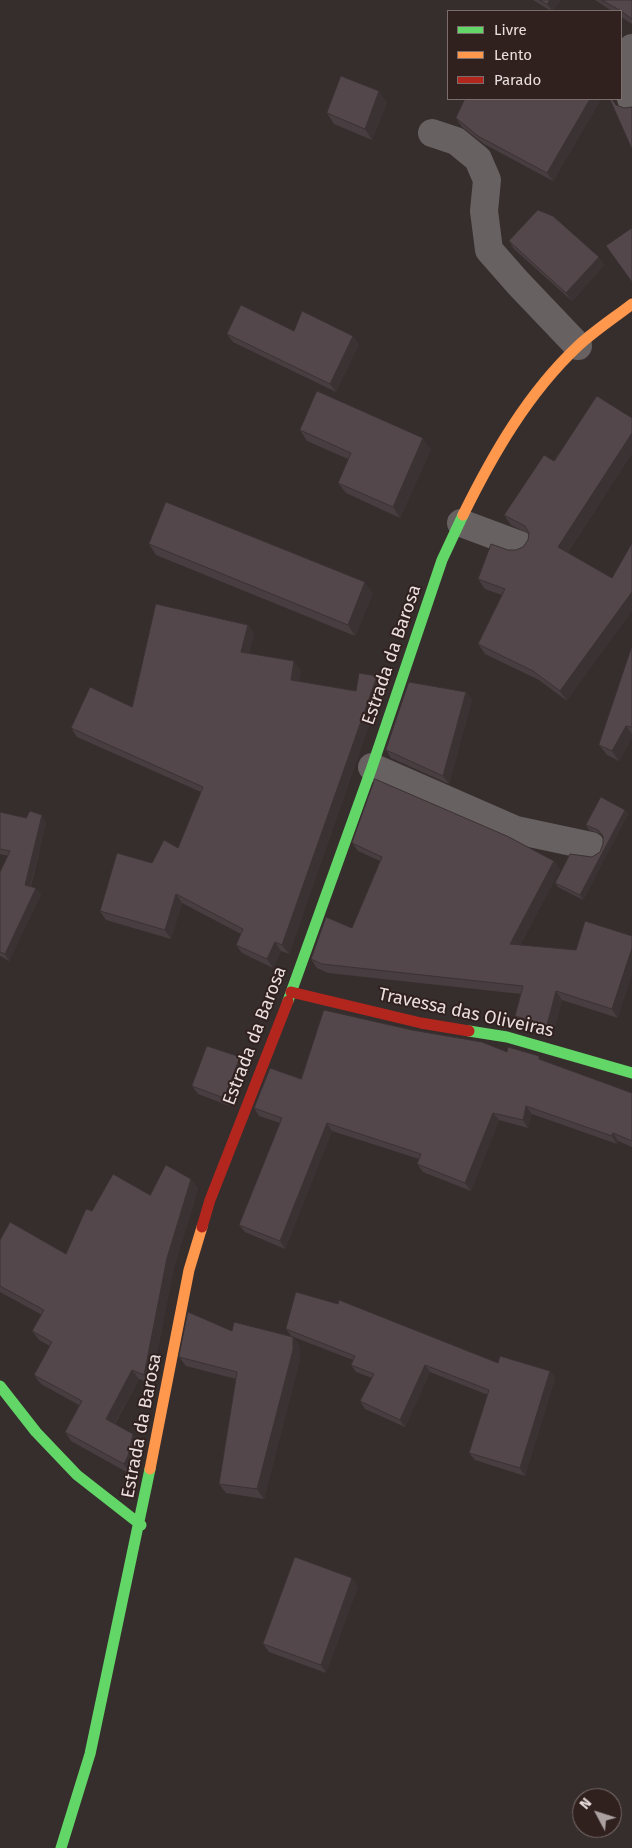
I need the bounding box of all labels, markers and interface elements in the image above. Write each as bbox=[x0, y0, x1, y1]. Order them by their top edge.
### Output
legend bbox=[447, 10, 622, 100]
text: Livre bbox=[494, 21, 527, 39]
text: Lento bbox=[494, 46, 532, 64]
text: Parado bbox=[494, 71, 541, 89]
street label: Estrada da Barosa bbox=[358, 582, 426, 728]
street label: Estrada da Barosa bbox=[219, 964, 291, 1108]
street label: Travessa das Oliveiras bbox=[376, 984, 556, 1042]
street label: Estrada da Barosa bbox=[117, 1352, 167, 1500]
north arrow bbox=[572, 1788, 622, 1838]
text: N bbox=[576, 1795, 595, 1813]

